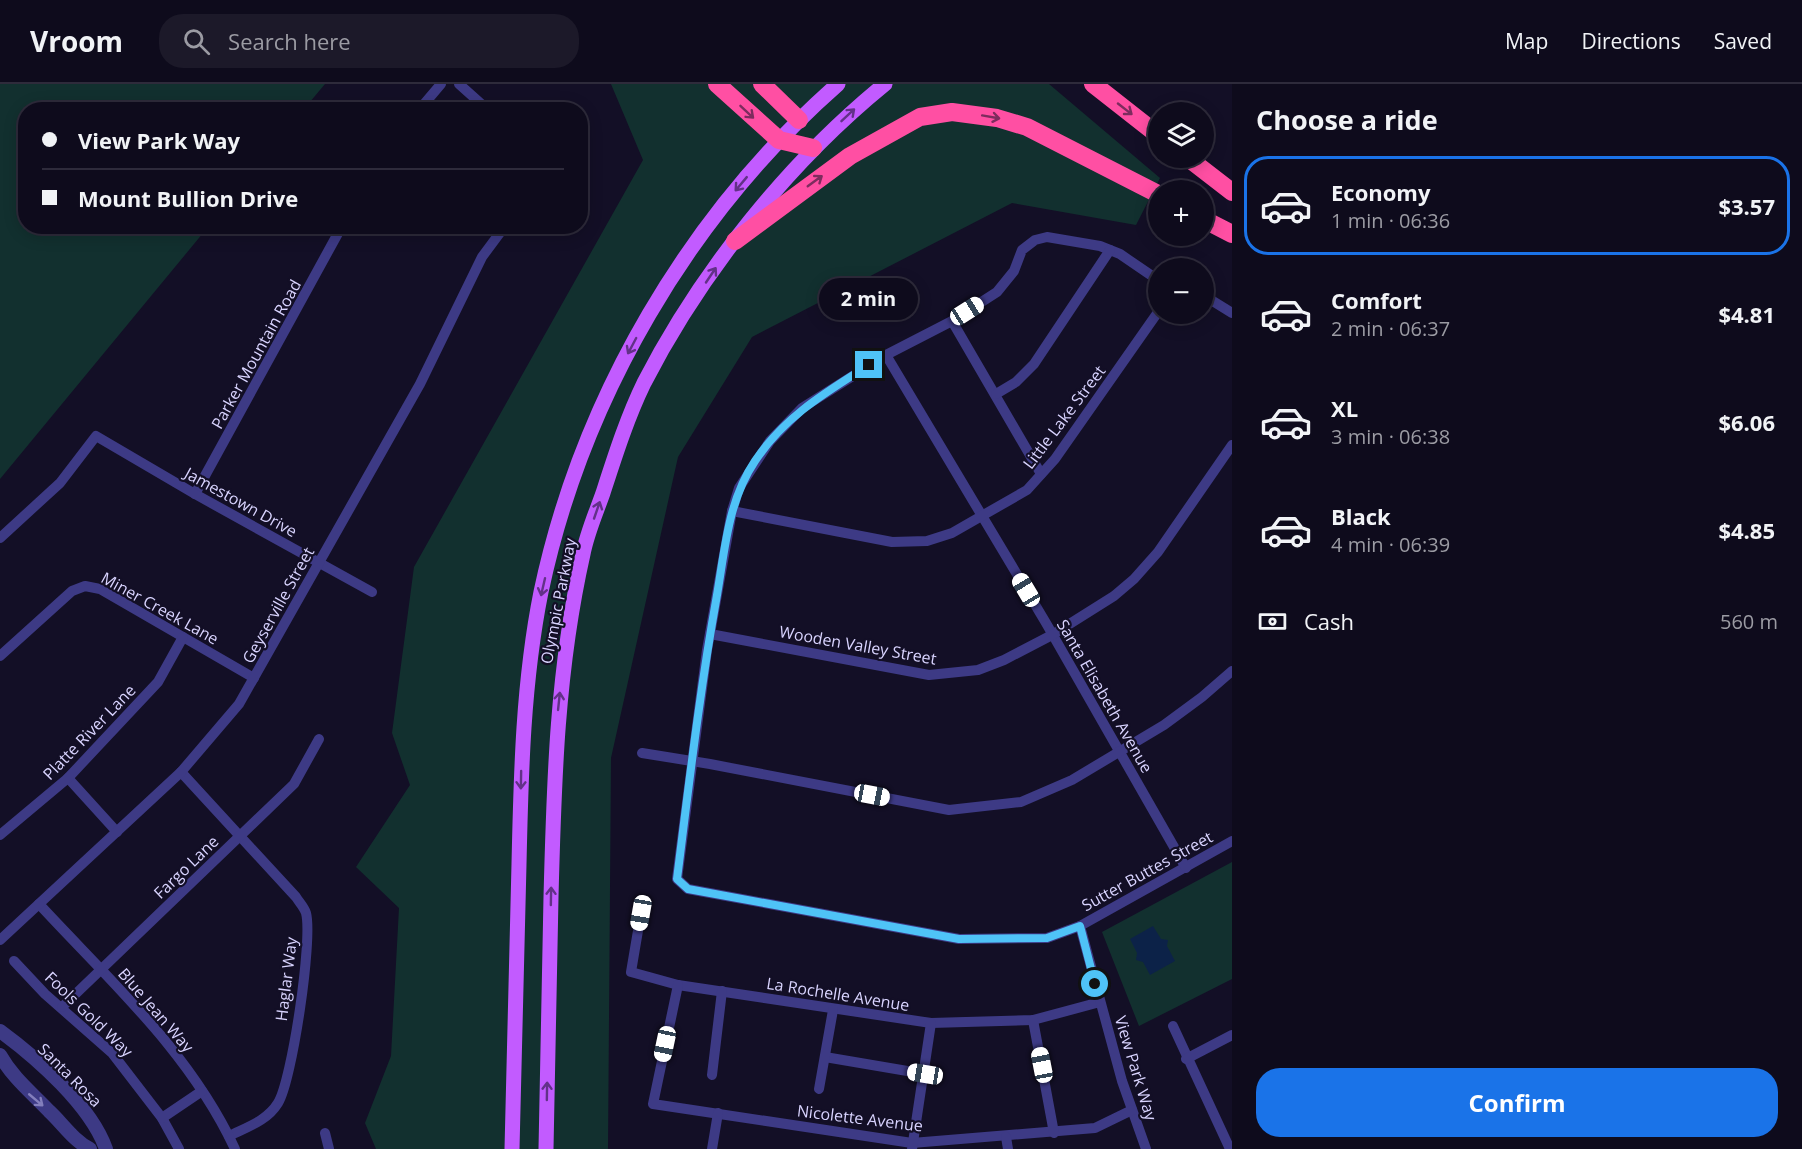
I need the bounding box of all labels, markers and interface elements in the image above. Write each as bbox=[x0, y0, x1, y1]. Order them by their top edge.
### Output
search box bbox=[159, 14, 579, 68]
text: Vroom bbox=[30, 22, 123, 60]
icon: search bbox=[180, 25, 213, 58]
text: Search here bbox=[228, 26, 351, 56]
text: Map bbox=[1505, 27, 1548, 55]
text: Directions bbox=[1581, 27, 1681, 55]
text: Saved bbox=[1714, 27, 1772, 55]
text: Choose a ride bbox=[1256, 101, 1438, 138]
map controls bbox=[1148, 102, 1214, 324]
button: layers bbox=[1148, 102, 1214, 168]
one-way arrow bbox=[1117, 103, 1133, 116]
one-way arrow bbox=[740, 105, 755, 120]
one-way arrow bbox=[840, 108, 855, 122]
one-way arrow bbox=[981, 112, 1001, 123]
text: View Park Way bbox=[78, 125, 240, 155]
one-way arrow bbox=[807, 174, 823, 187]
one-way arrow bbox=[734, 176, 748, 191]
text: Economy bbox=[1331, 177, 1430, 207]
icon: car bbox=[1259, 179, 1313, 233]
button: + bbox=[1148, 180, 1214, 246]
text: Mount Bullion Drive bbox=[78, 183, 298, 213]
text: $3.57 bbox=[1718, 191, 1775, 221]
text: 1 min · 06:36 bbox=[1331, 207, 1450, 234]
button: − bbox=[1148, 258, 1214, 324]
one-way arrow bbox=[705, 267, 718, 284]
street label: Parker Mountain Road bbox=[206, 275, 306, 433]
callout: 2 min bbox=[820, 278, 918, 320]
text: 2 min bbox=[841, 285, 896, 312]
text: Comfort bbox=[1331, 285, 1422, 315]
icon: car bbox=[1259, 287, 1313, 341]
car bbox=[947, 294, 987, 328]
text: $4.81 bbox=[1718, 299, 1775, 329]
text: 2 min · 06:37 bbox=[1331, 315, 1450, 342]
one-way arrow bbox=[626, 336, 637, 354]
route end bbox=[855, 351, 882, 378]
street label: Little Lake Street bbox=[1018, 360, 1110, 473]
text: XL bbox=[1331, 393, 1358, 423]
icon: car bbox=[1259, 395, 1313, 449]
text: $6.06 bbox=[1718, 407, 1775, 437]
text: 3 min · 06:38 bbox=[1331, 423, 1450, 450]
street label: Jamestown Drive bbox=[179, 461, 301, 542]
one-way arrow bbox=[592, 501, 603, 520]
text: Black bbox=[1331, 501, 1391, 531]
icon: car bbox=[1259, 503, 1313, 557]
text: $4.85 bbox=[1718, 515, 1775, 545]
text: 4 min · 06:39 bbox=[1331, 531, 1450, 558]
street label: Olympic Parkway bbox=[535, 535, 581, 666]
street label: Geyserville Street bbox=[237, 543, 319, 667]
street label: Miner Creek Lane bbox=[97, 567, 223, 649]
car bbox=[1009, 570, 1043, 610]
one-way arrow bbox=[536, 577, 548, 596]
icon: cash bbox=[1256, 605, 1289, 638]
text: Cash bbox=[1304, 606, 1354, 636]
text: 560 m bbox=[1720, 608, 1778, 635]
street label: Santa Elisabeth Avenue bbox=[1052, 615, 1158, 777]
street label: Wooden Valley Street bbox=[778, 620, 939, 670]
street label: Platte River Lane bbox=[38, 679, 140, 785]
one-way arrow bbox=[554, 691, 565, 711]
one-way arrow bbox=[515, 770, 527, 790]
car bbox=[853, 783, 891, 807]
street label: Sutter Buttes Street bbox=[1078, 826, 1217, 916]
street label: Fargo Lane bbox=[149, 831, 223, 903]
one-way arrow bbox=[546, 886, 557, 906]
car bbox=[629, 894, 653, 932]
street label: Haglar Way bbox=[270, 935, 302, 1022]
street label: Blue Jean Way bbox=[113, 963, 199, 1058]
street label: Fools Gold Way bbox=[40, 966, 138, 1062]
route start bbox=[1081, 970, 1108, 997]
street label: La Rochelle Avenue bbox=[765, 972, 911, 1016]
street label: View Park Way bbox=[1110, 1013, 1163, 1124]
car bbox=[652, 1025, 678, 1063]
street label: Santa Rosa bbox=[33, 1038, 107, 1112]
car bbox=[1030, 1046, 1054, 1084]
car bbox=[906, 1062, 944, 1086]
button: Confirm bbox=[1256, 1068, 1778, 1137]
one-way arrow bbox=[542, 1081, 553, 1101]
one-way arrow bbox=[28, 1093, 44, 1106]
street label: Nicolette Avenue bbox=[796, 1099, 924, 1137]

